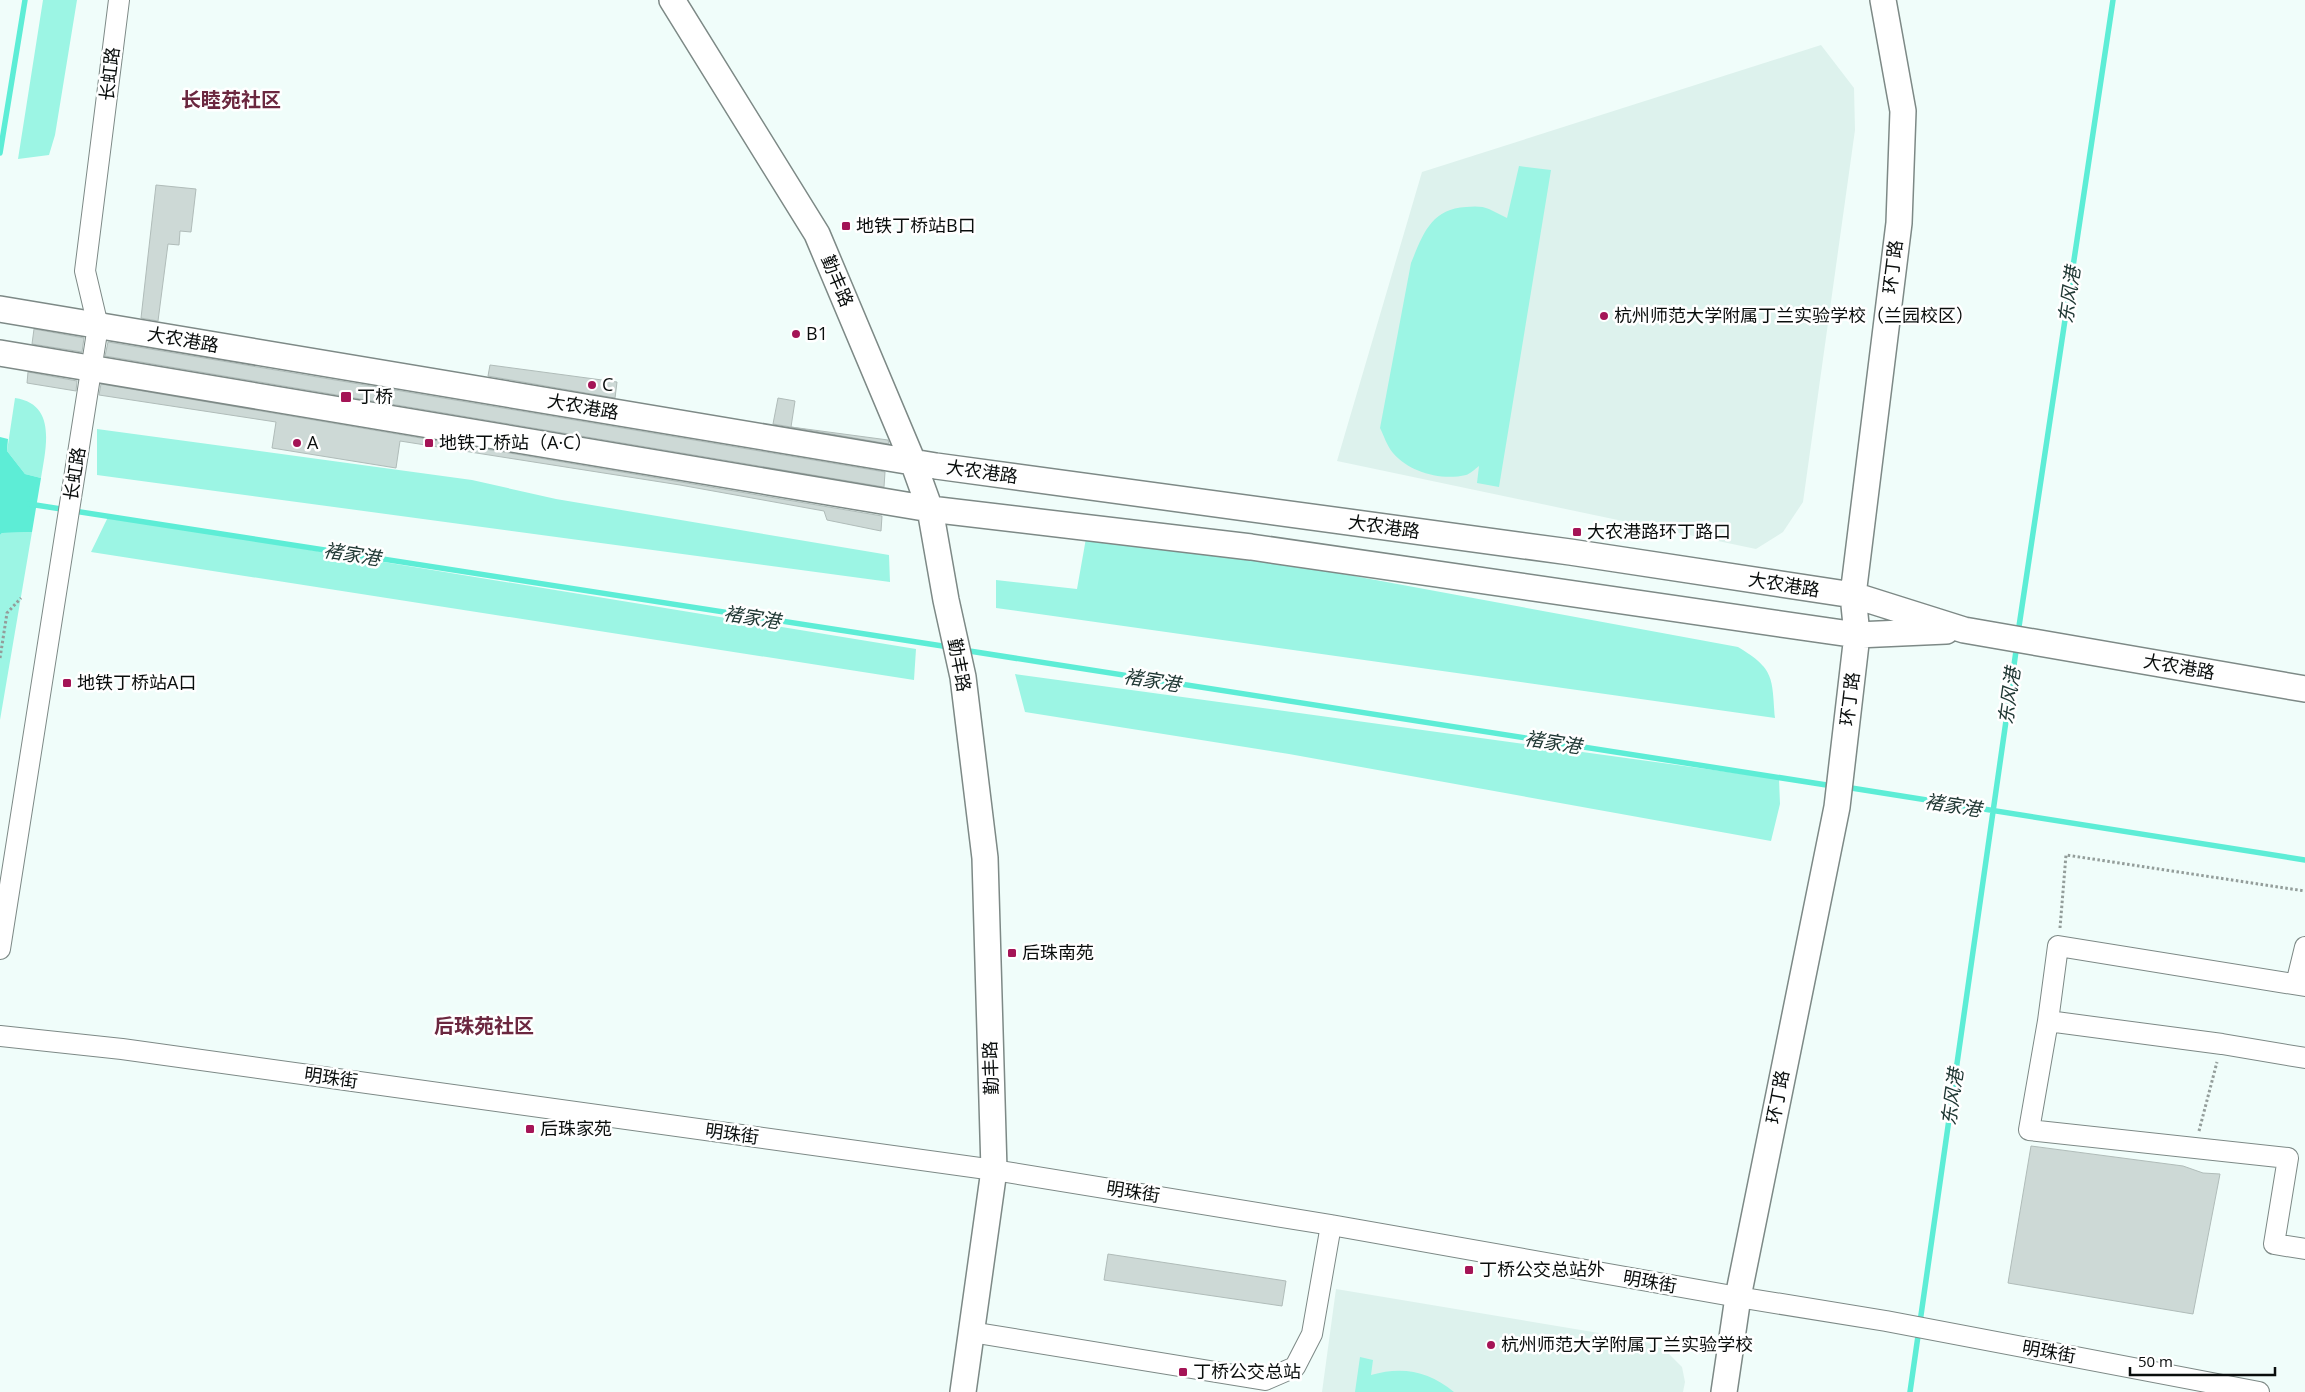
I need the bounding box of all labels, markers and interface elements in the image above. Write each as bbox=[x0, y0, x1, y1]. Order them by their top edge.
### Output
street label: 长虹路 bbox=[94, 46, 124, 102]
district label: 长睦苑社区 bbox=[181, 86, 281, 113]
place label: 地铁丁桥站B口 bbox=[856, 213, 976, 237]
marker: 地铁丁桥站B口 bbox=[840, 220, 852, 232]
street label: 环丁路 bbox=[1877, 239, 1907, 295]
street label: 勤丰路 bbox=[816, 251, 860, 310]
water label: 东风港 bbox=[2052, 262, 2086, 325]
place label: 杭州师范大学附属丁兰实验学校（兰园校区） bbox=[1614, 303, 1974, 327]
marker: 杭州师范大学附属丁兰实验学校（兰园校区） bbox=[1598, 310, 1610, 322]
street label: 大农港路 bbox=[146, 321, 221, 357]
place label: B1 bbox=[806, 321, 828, 345]
marker: B1 bbox=[790, 328, 802, 340]
place label: C bbox=[602, 372, 613, 396]
marker: C bbox=[586, 379, 598, 391]
place label: 丁桥 bbox=[357, 384, 393, 408]
street label: 大农港路 bbox=[546, 388, 621, 424]
marker: 丁桥 bbox=[339, 390, 353, 404]
place label: A bbox=[307, 430, 319, 454]
place label: 地铁丁桥站（A·C） bbox=[439, 430, 592, 454]
marker: A bbox=[291, 437, 303, 449]
marker: 地铁丁桥站（A·C） bbox=[423, 437, 435, 449]
street label: 长虹路 bbox=[58, 445, 90, 502]
street label: 大农港路 bbox=[945, 454, 1019, 488]
street label: 大农港路 bbox=[1347, 509, 1421, 543]
place label: 大农港路环丁路口 bbox=[1587, 519, 1731, 543]
marker: 大农港路环丁路口 bbox=[1571, 526, 1583, 538]
water label: 褚家港 bbox=[322, 537, 385, 572]
street label: 大农港路 bbox=[1747, 567, 1822, 601]
water label: 褚家港 bbox=[722, 600, 785, 635]
street label: 勤丰路 bbox=[943, 636, 977, 694]
street label: 大农港路 bbox=[2142, 648, 2217, 684]
water label: 褚家港 bbox=[1122, 663, 1185, 698]
water label: 东风港 bbox=[1992, 663, 2026, 726]
place label: 地铁丁桥站A口 bbox=[77, 670, 196, 694]
street label: 环丁路 bbox=[1834, 671, 1864, 727]
marker: 地铁丁桥站A口 bbox=[61, 677, 73, 689]
water label: 褚家港 bbox=[1523, 725, 1586, 760]
water label: 褚家港 bbox=[1923, 788, 1986, 823]
place label: 后珠南苑 bbox=[1022, 940, 1094, 964]
marker: 后珠南苑 bbox=[1006, 947, 1018, 959]
district label: 后珠苑社区 bbox=[434, 1012, 534, 1039]
street label: 勤丰路 bbox=[977, 1041, 1003, 1095]
street label: 明珠街 bbox=[303, 1061, 360, 1093]
water label: 东风港 bbox=[1935, 1064, 1969, 1127]
street label: 环丁路 bbox=[1760, 1068, 1794, 1126]
place label: 后珠家苑 bbox=[540, 1116, 612, 1140]
street label: 明珠街 bbox=[704, 1117, 761, 1149]
marker: 后珠家苑 bbox=[524, 1123, 536, 1135]
street label: 明珠街 bbox=[1105, 1175, 1162, 1207]
place label: 丁桥公交总站外 bbox=[1479, 1257, 1605, 1281]
marker: 丁桥公交总站外 bbox=[1463, 1264, 1475, 1276]
street label: 明珠街 bbox=[1622, 1265, 1679, 1298]
place label: 杭州师范大学附属丁兰实验学校 bbox=[1501, 1332, 1753, 1356]
street label: 明珠街 bbox=[2021, 1335, 2078, 1368]
marker: 杭州师范大学附属丁兰实验学校 bbox=[1485, 1339, 1497, 1351]
scale bar bbox=[2130, 1344, 2275, 1376]
text: 50 m bbox=[2138, 1351, 2173, 1371]
place label: 丁桥公交总站 bbox=[1193, 1359, 1301, 1383]
marker: 丁桥公交总站 bbox=[1177, 1366, 1189, 1378]

